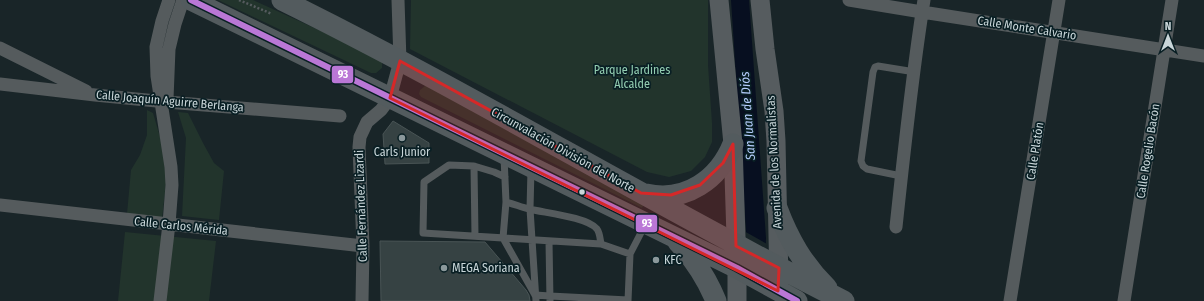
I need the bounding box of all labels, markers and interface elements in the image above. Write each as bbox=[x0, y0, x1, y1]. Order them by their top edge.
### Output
street label: Calle Monte Calvario bbox=[977, 13, 1077, 43]
north arrow bbox=[1148, 16, 1188, 56]
text: N bbox=[1165, 20, 1171, 33]
park label: Parque Jardines Alcalde bbox=[594, 63, 670, 91]
line badge: 93 bbox=[331, 65, 354, 84]
text: 93 bbox=[338, 68, 348, 81]
water label: San Juan de Diós bbox=[737, 71, 758, 162]
street label: Calle Joaquín Aguirre Berlanga bbox=[96, 88, 245, 114]
street label: Avenida de los Normalistas bbox=[764, 95, 784, 229]
street label: Calle Rogelio Bacón bbox=[1134, 102, 1162, 200]
street label: Circunvalación División del Norte bbox=[489, 105, 637, 195]
street label: Calle Platón bbox=[1024, 121, 1046, 181]
marker: Carls Junior bbox=[397, 133, 407, 143]
place label: Carls Junior bbox=[374, 145, 431, 159]
street label: Calle Fernández Lizardi bbox=[352, 150, 370, 262]
unlabelled marker bbox=[577, 187, 587, 197]
street label: Calle Carlos Mérida bbox=[133, 214, 229, 238]
line badge: 93 bbox=[635, 214, 658, 233]
text: 93 bbox=[642, 217, 652, 230]
place label: KFC bbox=[664, 253, 682, 267]
marker: KFC bbox=[651, 255, 661, 265]
place label: MEGA Soriana bbox=[452, 261, 520, 275]
marker: MEGA Soriana bbox=[439, 263, 449, 273]

